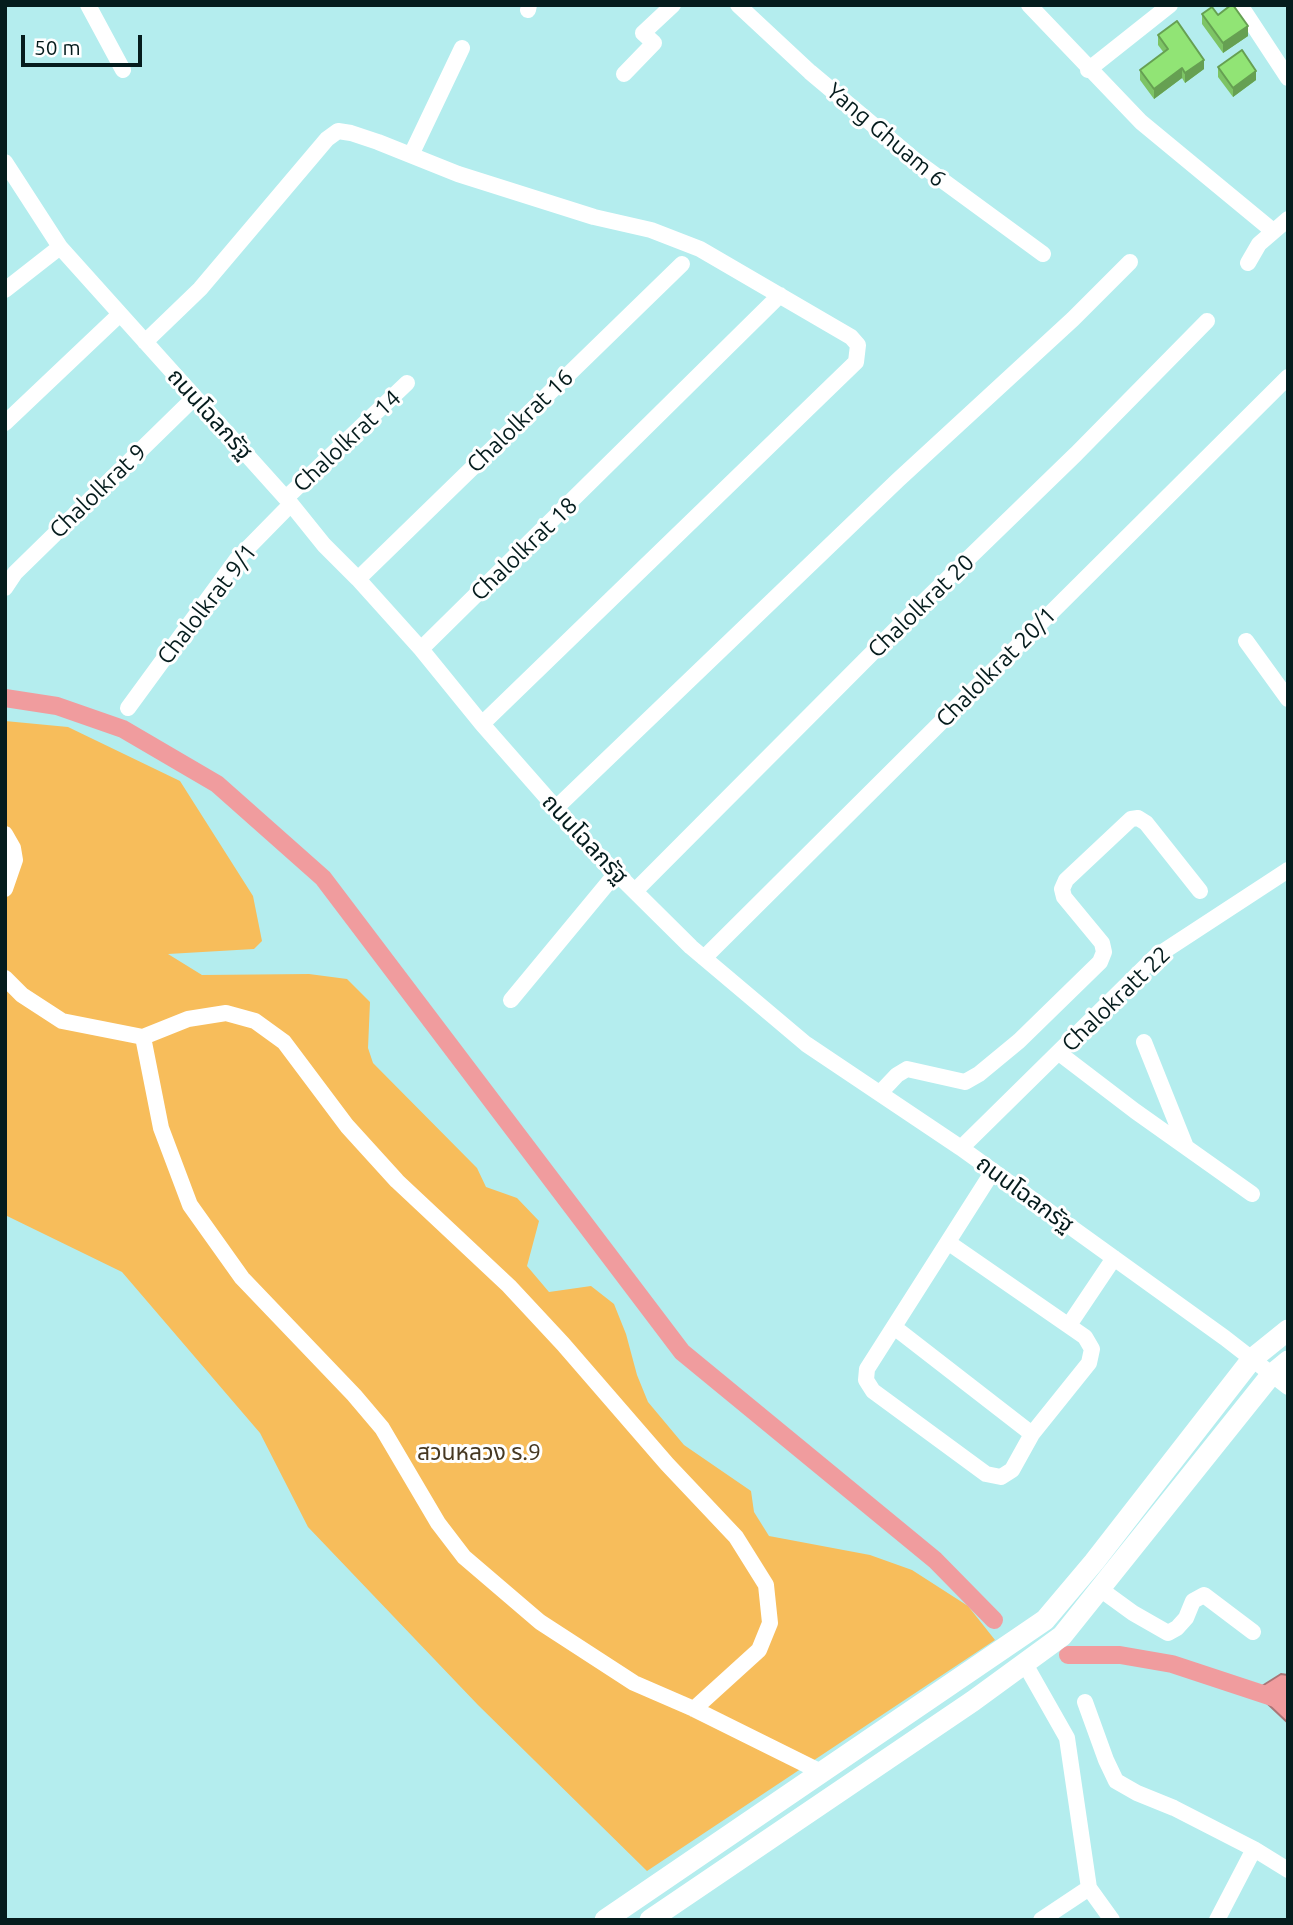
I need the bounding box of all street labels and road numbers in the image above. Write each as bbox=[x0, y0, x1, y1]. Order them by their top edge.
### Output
street label: Yang Ghuam 6 bbox=[821, 77, 951, 193]
street label: ถนนโฉลกรัฐ bbox=[162, 363, 258, 465]
street label: Chalolkrat 16 bbox=[461, 364, 579, 478]
street label: Chalolkrat 14 bbox=[288, 384, 406, 498]
street label: Chalolkrat 9 bbox=[44, 438, 152, 544]
street label: Chalolkrat 18 bbox=[465, 492, 583, 606]
street label: Chalolkrat 9/1 bbox=[151, 538, 263, 670]
street label: Chalolkrat 20 bbox=[862, 549, 980, 663]
street label: Chalolkrat 20/1 bbox=[930, 601, 1062, 733]
street label: ถนนโฉลกรัฐ bbox=[536, 788, 634, 890]
street label: Chalokratt 22 bbox=[1056, 940, 1176, 1058]
street label: ถนนโฉลกรัฐ bbox=[971, 1149, 1079, 1239]

